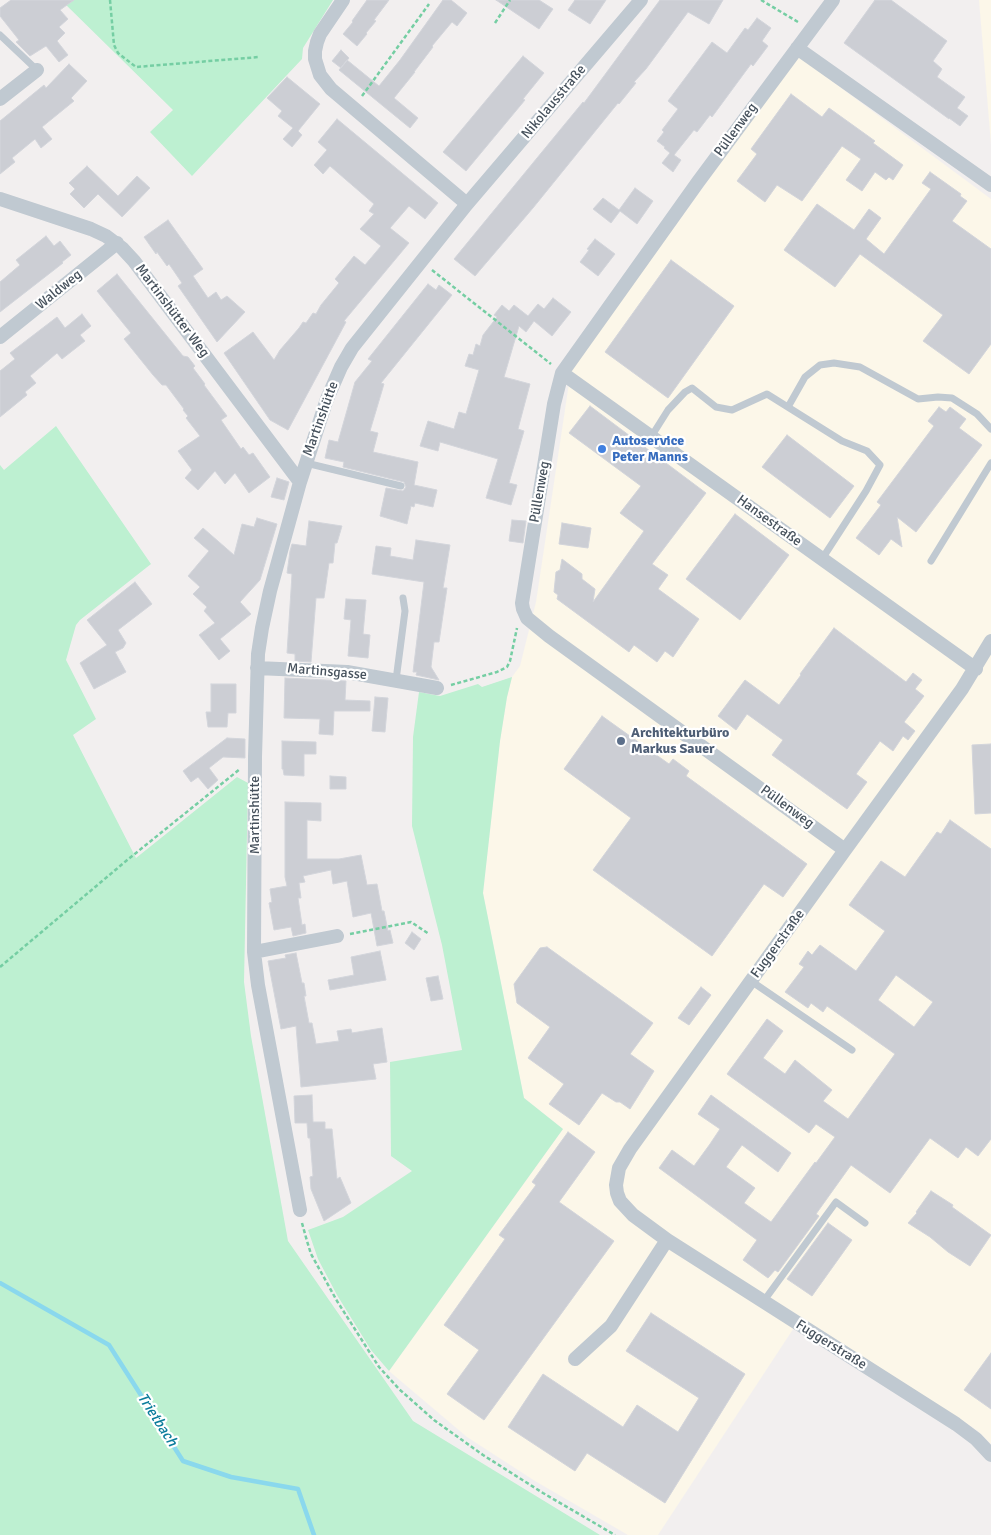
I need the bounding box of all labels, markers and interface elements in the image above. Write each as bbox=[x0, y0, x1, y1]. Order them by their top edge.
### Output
street label: Nikolausstraße bbox=[518, 62, 590, 142]
street label: Püllenweg bbox=[711, 100, 761, 160]
street label: Martinshütter Weg bbox=[131, 261, 213, 361]
street label: Waldweg bbox=[33, 266, 85, 314]
street label: Martinshütte bbox=[300, 379, 342, 459]
place label: Autoservice Peter Manns bbox=[612, 433, 688, 466]
marker: Autoservice Peter Manns bbox=[596, 443, 608, 455]
street label: Püllenweg bbox=[526, 460, 554, 524]
street label: Hansestraße bbox=[733, 492, 805, 550]
street label: Martinsgasse bbox=[286, 660, 368, 684]
place label: Architekturbüro Markus Sauer bbox=[631, 725, 729, 758]
marker: Architekturbüro Markus Sauer bbox=[615, 735, 627, 747]
street label: Martinshütte bbox=[247, 776, 263, 854]
street label: Püllenweg bbox=[757, 782, 817, 832]
street label: Fuggerstraße bbox=[748, 907, 808, 981]
street label: Fuggerstraße bbox=[792, 1317, 870, 1373]
water label: Trietbach bbox=[133, 1390, 181, 1450]

